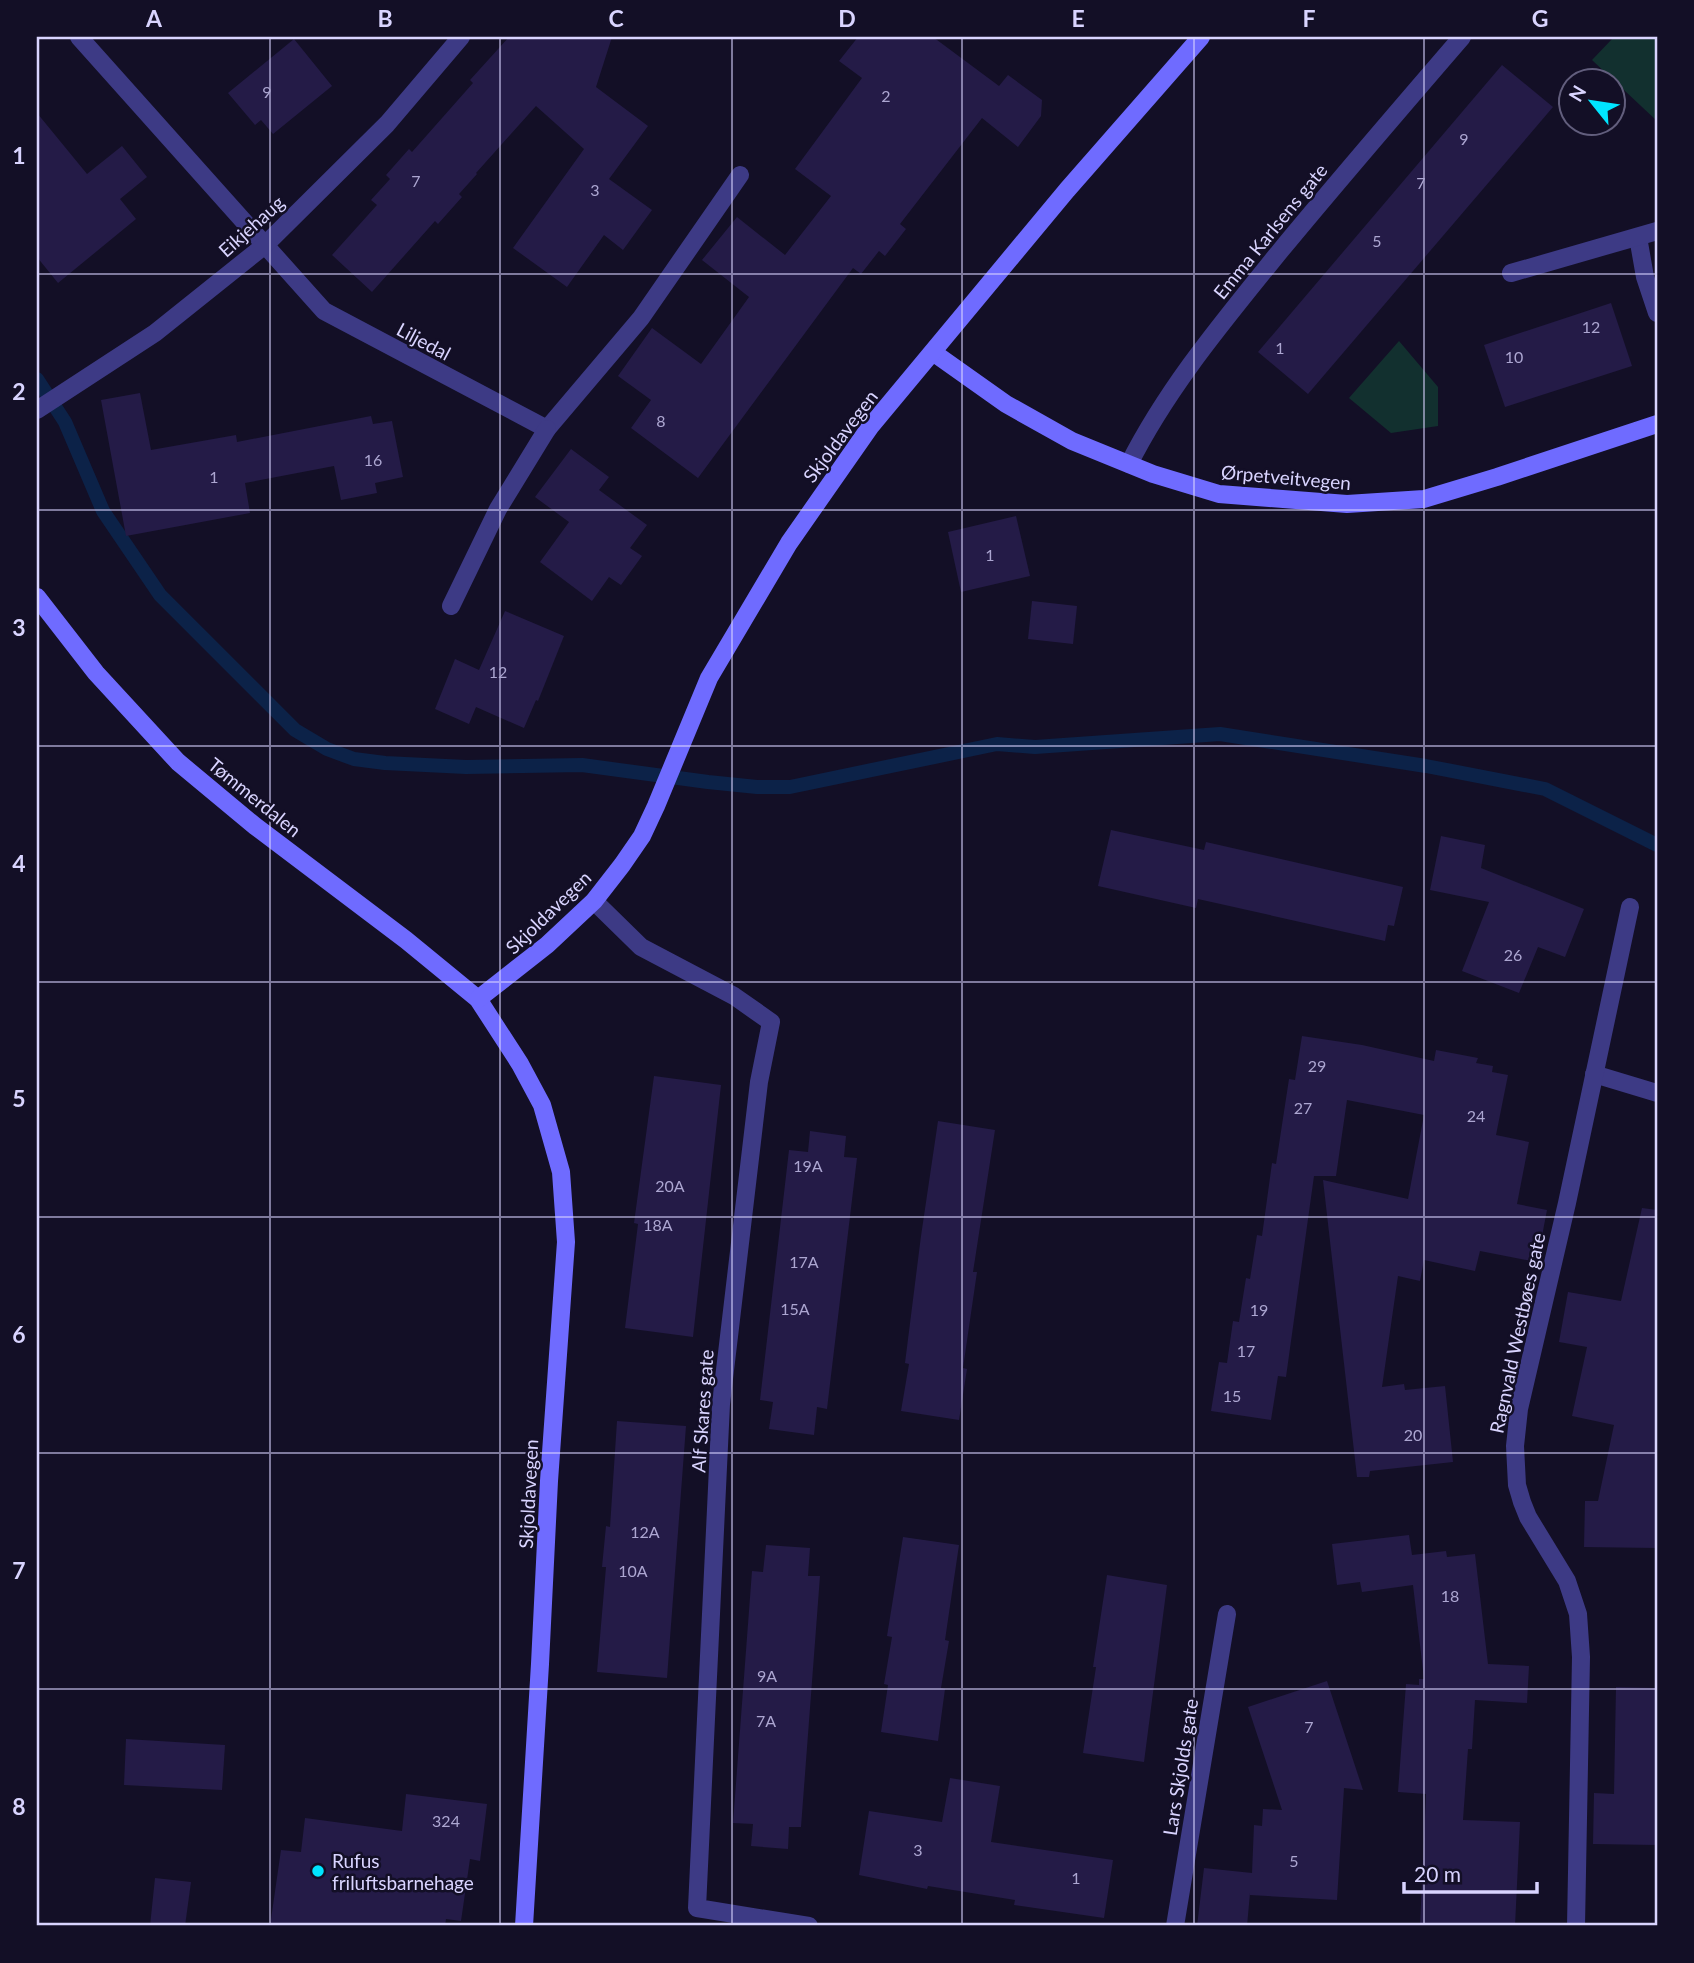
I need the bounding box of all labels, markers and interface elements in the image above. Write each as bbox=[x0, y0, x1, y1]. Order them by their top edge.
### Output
text: A bbox=[145, 4, 163, 32]
text: B bbox=[377, 4, 393, 32]
text: C bbox=[608, 4, 624, 32]
text: D bbox=[838, 4, 856, 32]
text: E bbox=[1071, 4, 1085, 32]
text: F bbox=[1302, 4, 1316, 32]
text: G bbox=[1532, 4, 1548, 32]
north arrow bbox=[1558, 66, 1628, 136]
text: N bbox=[1563, 81, 1590, 105]
house number: 9 bbox=[262, 82, 272, 101]
house number: 2 bbox=[881, 86, 891, 105]
house number: 9 bbox=[1459, 129, 1469, 148]
text: 1 bbox=[12, 141, 26, 169]
street label: Emma Karlsens gate bbox=[1208, 159, 1332, 303]
house number: 7 bbox=[411, 171, 421, 190]
house number: 7 bbox=[1416, 173, 1426, 192]
house number: 3 bbox=[590, 180, 600, 199]
street label: Eikjehaug bbox=[213, 191, 289, 261]
house number: 5 bbox=[1372, 231, 1382, 250]
street label: Liljedal bbox=[393, 317, 455, 365]
house number: 12 bbox=[1582, 317, 1600, 336]
house number: 1 bbox=[1275, 338, 1285, 357]
house number: 10 bbox=[1505, 347, 1523, 366]
text: 2 bbox=[12, 377, 26, 405]
street label: Skjoldavegen bbox=[798, 385, 882, 487]
house number: 8 bbox=[656, 411, 666, 430]
house number: 16 bbox=[364, 450, 382, 469]
street label: Ørpetveitvegen bbox=[1220, 460, 1352, 494]
house number: 1 bbox=[209, 467, 219, 486]
house number: 1 bbox=[985, 545, 995, 564]
text: 3 bbox=[12, 613, 26, 641]
house number: 12 bbox=[489, 662, 507, 681]
street label: Tømmerdalen bbox=[204, 753, 306, 841]
text: 4 bbox=[12, 849, 26, 877]
street label: Skjoldavegen bbox=[501, 866, 595, 958]
house number: 26 bbox=[1504, 945, 1522, 964]
house number: 29 bbox=[1308, 1056, 1326, 1075]
text: 5 bbox=[12, 1084, 26, 1112]
house number: 27 bbox=[1294, 1098, 1312, 1117]
house number: 24 bbox=[1467, 1106, 1485, 1125]
house number: 19A bbox=[793, 1156, 823, 1175]
house number: 20A bbox=[655, 1176, 685, 1195]
house number: 18A bbox=[643, 1215, 673, 1234]
street label: Ragnvald Westbøes gate bbox=[1484, 1231, 1550, 1435]
house number: 17A bbox=[789, 1252, 819, 1271]
house number: 15A bbox=[780, 1299, 810, 1318]
house number: 19 bbox=[1250, 1300, 1268, 1319]
text: 6 bbox=[12, 1320, 26, 1348]
house number: 17 bbox=[1237, 1341, 1255, 1360]
street label: Alf Skares gate bbox=[686, 1349, 718, 1473]
house number: 15 bbox=[1223, 1386, 1241, 1405]
house number: 20 bbox=[1404, 1425, 1422, 1444]
street label: Skjoldavegen bbox=[514, 1439, 542, 1549]
house number: 12A bbox=[630, 1522, 660, 1541]
text: 7 bbox=[12, 1556, 26, 1584]
house number: 10A bbox=[618, 1561, 648, 1580]
house number: 18 bbox=[1441, 1586, 1459, 1605]
house number: 9A bbox=[757, 1666, 777, 1685]
street label: Lars Skjolds gate bbox=[1158, 1697, 1202, 1837]
house number: 7A bbox=[756, 1711, 776, 1730]
house number: 7 bbox=[1304, 1717, 1314, 1736]
text: 8 bbox=[12, 1792, 26, 1820]
house number: 324 bbox=[432, 1811, 460, 1830]
house number: 3 bbox=[913, 1840, 923, 1859]
place label: Rufus friluftsbarnehage bbox=[332, 1849, 474, 1894]
house number: 5 bbox=[1289, 1851, 1299, 1870]
scale bar bbox=[1404, 1851, 1536, 1895]
text: 20 m bbox=[1414, 1861, 1461, 1886]
marker: Rufus friluftsbarnehage bbox=[310, 1863, 326, 1879]
house number: 1 bbox=[1071, 1868, 1081, 1887]

